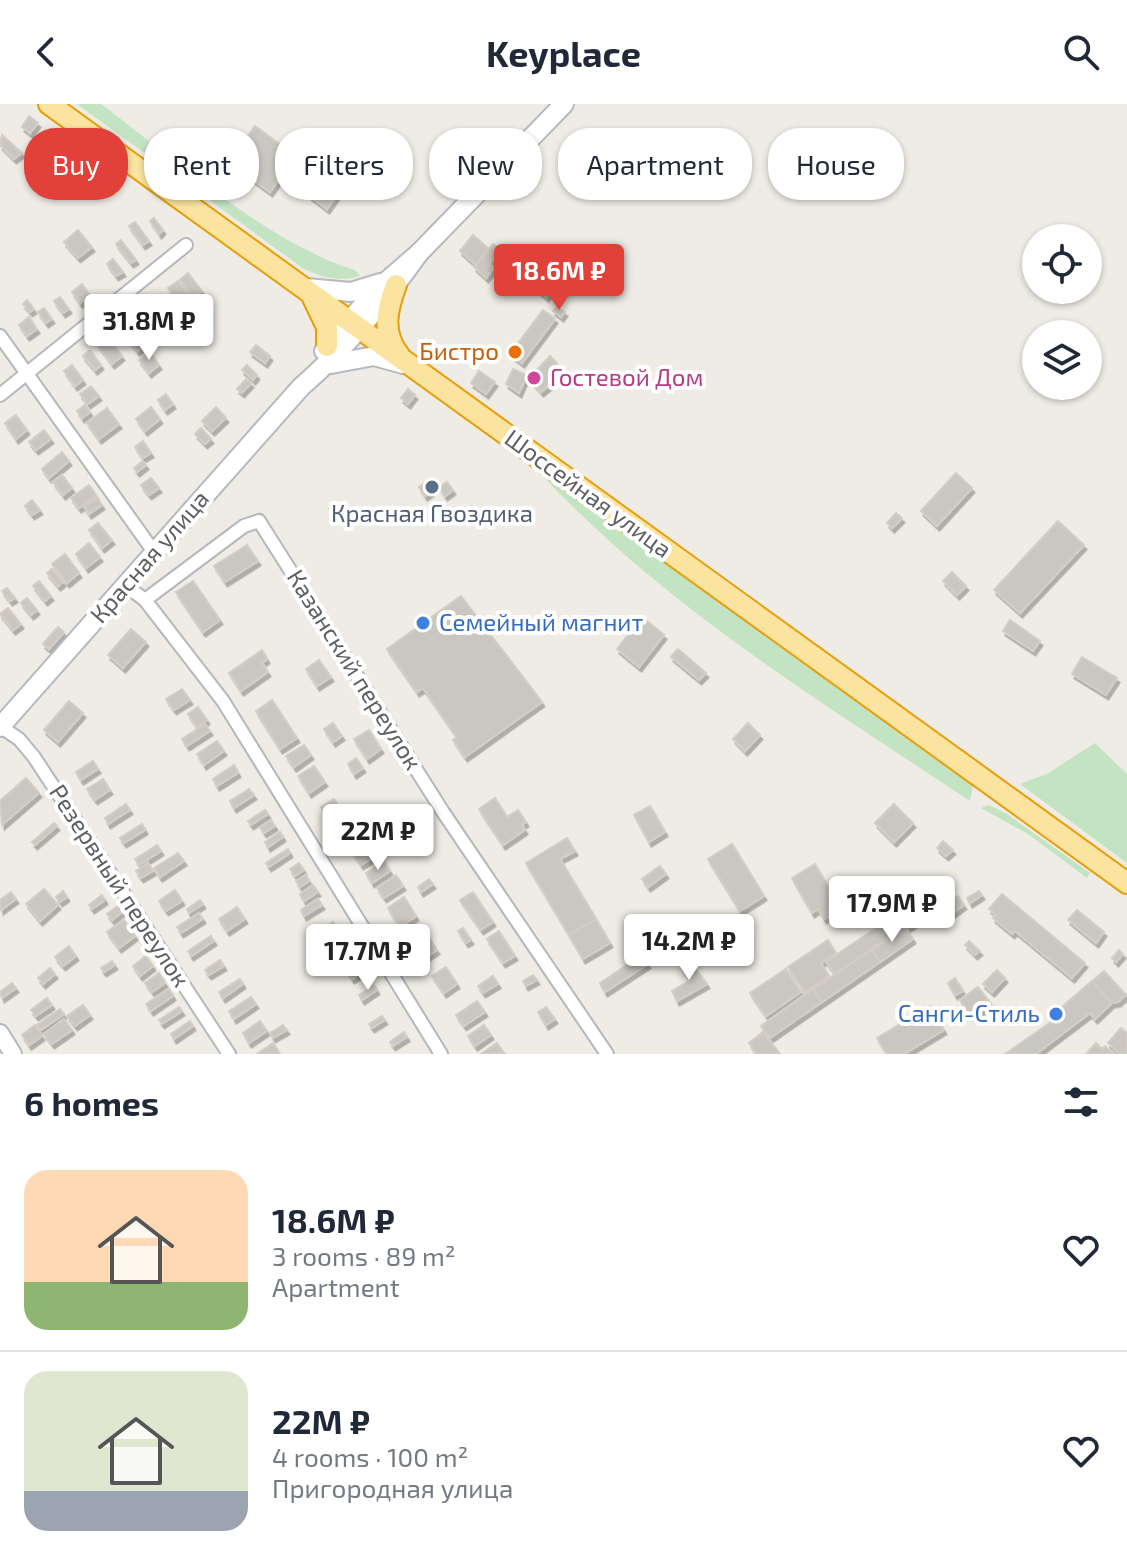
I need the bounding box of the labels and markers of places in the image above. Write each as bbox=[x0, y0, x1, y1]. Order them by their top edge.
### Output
pin: 18.6M ₽ bbox=[485, 244, 633, 312]
pin: 31.8M ₽ bbox=[75, 294, 223, 362]
place label: Бистро bbox=[419, 336, 499, 365]
marker: Бистро bbox=[506, 343, 524, 361]
place label: Гостевой Дом bbox=[550, 362, 703, 391]
marker: Гостевой Дом bbox=[525, 369, 543, 387]
marker: Красная Гвоздика bbox=[423, 478, 441, 496]
place label: Красная Гвоздика bbox=[331, 498, 533, 527]
place label: Семейный магнит bbox=[439, 607, 643, 636]
marker: Семейный магнит bbox=[414, 614, 432, 632]
pin: 22M ₽ bbox=[322, 804, 434, 872]
pin: 17.9M ₽ bbox=[818, 876, 966, 944]
pin: 14.2M ₽ bbox=[615, 914, 763, 982]
pin: 17.7M ₽ bbox=[294, 924, 442, 992]
place label: Санги-Стиль bbox=[898, 998, 1040, 1027]
marker: Санги-Стиль bbox=[1047, 1005, 1065, 1023]

